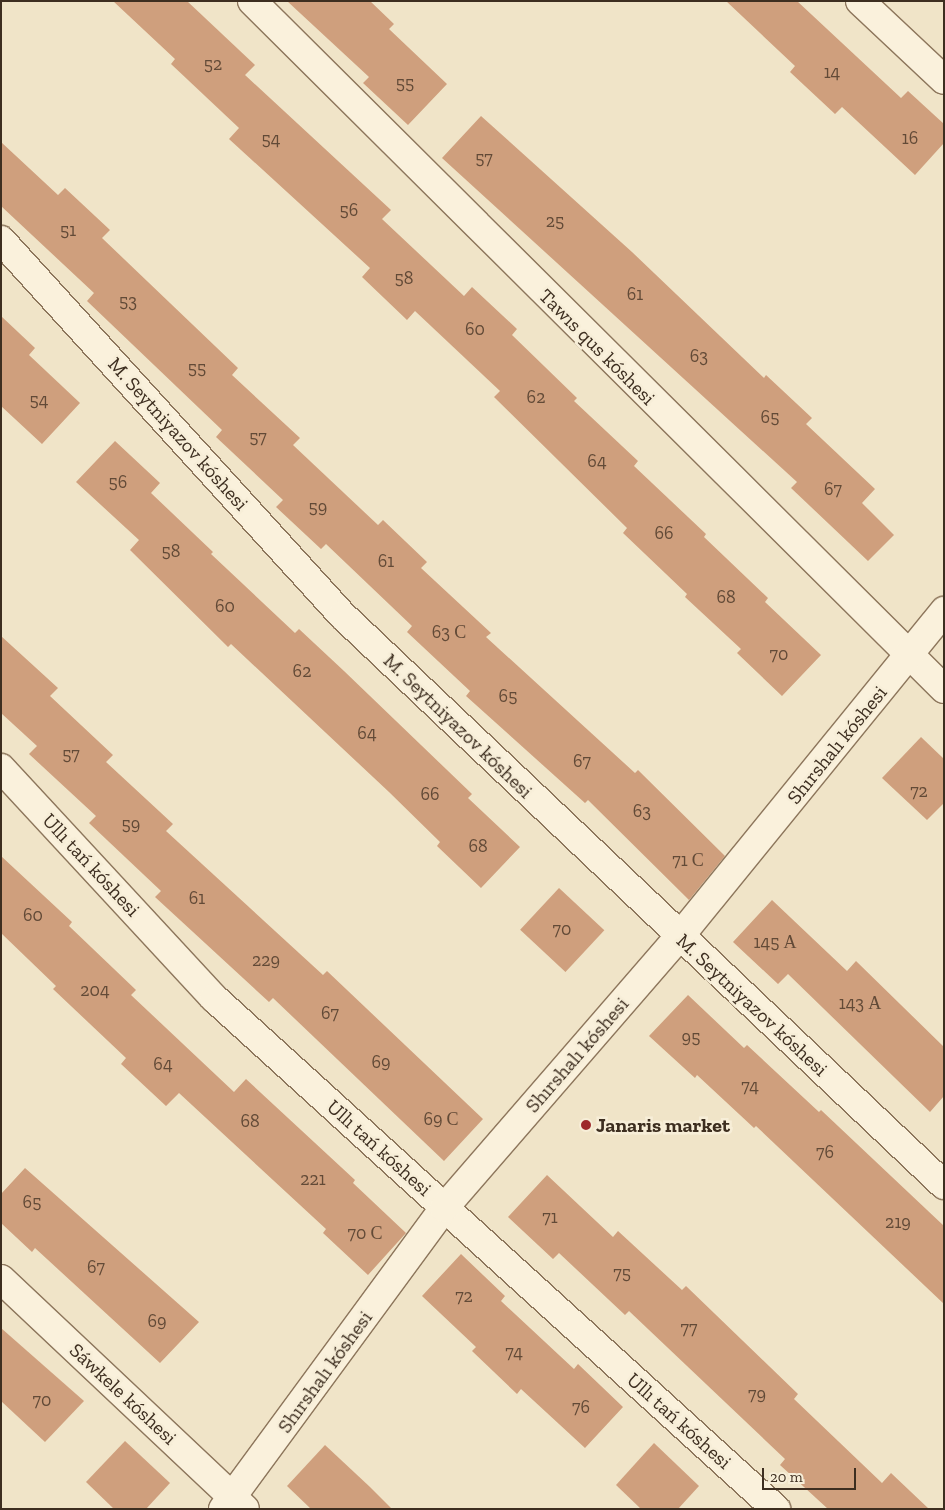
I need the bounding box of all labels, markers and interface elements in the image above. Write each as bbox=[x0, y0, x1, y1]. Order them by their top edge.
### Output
house number: 52 bbox=[204, 53, 222, 75]
house number: 14 bbox=[824, 61, 840, 83]
house number: 55 bbox=[396, 72, 414, 94]
house number: 16 bbox=[902, 127, 918, 149]
house number: 54 bbox=[262, 128, 280, 150]
house number: 57 bbox=[475, 147, 493, 169]
house number: 56 bbox=[340, 199, 358, 221]
house number: 25 bbox=[546, 210, 564, 232]
house number: 51 bbox=[60, 219, 76, 241]
house number: 58 bbox=[395, 267, 413, 289]
house number: 61 bbox=[627, 283, 643, 305]
street label: Tawıs qus kóshesi bbox=[534, 284, 660, 410]
house number: 53 bbox=[119, 290, 137, 312]
house number: 60 bbox=[465, 318, 485, 340]
house number: 63 bbox=[690, 345, 708, 367]
street label: M. Seytniyazov kóshesi bbox=[103, 352, 253, 516]
house number: 55 bbox=[188, 357, 206, 379]
house number: 62 bbox=[527, 386, 545, 408]
house number: 54 bbox=[30, 389, 48, 411]
house number: 65 bbox=[761, 406, 779, 428]
house number: 57 bbox=[249, 426, 267, 448]
house number: 64 bbox=[587, 450, 607, 472]
house number: 56 bbox=[109, 471, 127, 493]
house number: 67 bbox=[824, 478, 842, 500]
house number: 59 bbox=[309, 496, 327, 518]
house number: 66 bbox=[654, 522, 674, 544]
house number: 58 bbox=[162, 540, 180, 562]
house number: 61 bbox=[378, 550, 394, 572]
house number: 68 bbox=[716, 586, 736, 608]
house number: 60 bbox=[215, 595, 235, 617]
house number: 63 С bbox=[432, 621, 466, 643]
house number: 70 bbox=[770, 643, 788, 665]
street label: M. Seytniyazov kóshesi bbox=[378, 648, 538, 804]
house number: 62 bbox=[293, 660, 311, 682]
street label: Shırshalı kóshesi bbox=[782, 681, 892, 809]
house number: 65 bbox=[499, 685, 517, 707]
house number: 64 bbox=[357, 722, 377, 744]
house number: 57 bbox=[62, 743, 80, 765]
house number: 67 bbox=[573, 750, 591, 772]
house number: 72 bbox=[910, 780, 928, 802]
house number: 66 bbox=[420, 783, 440, 805]
house number: 63 bbox=[633, 800, 651, 822]
street label: Ullı tań kóshesi bbox=[37, 808, 145, 922]
house number: 59 bbox=[122, 813, 140, 835]
house number: 68 bbox=[468, 835, 488, 857]
house number: 71 С bbox=[672, 849, 704, 871]
house number: 61 bbox=[189, 887, 205, 909]
house number: 60 bbox=[23, 904, 43, 926]
house number: 70 bbox=[553, 918, 571, 940]
street label: M. Seytniyazov kóshesi bbox=[671, 929, 833, 1081]
house number: 145 А bbox=[754, 931, 796, 953]
house number: 229 bbox=[252, 949, 280, 971]
house number: 204 bbox=[80, 979, 110, 1001]
street label: Shırshalı kóshesi bbox=[520, 992, 634, 1118]
house number: 143 А bbox=[839, 992, 881, 1014]
house number: 67 bbox=[321, 1002, 339, 1024]
house number: 95 bbox=[682, 1026, 700, 1048]
house number: 69 bbox=[371, 1051, 391, 1073]
house number: 64 bbox=[153, 1053, 173, 1075]
house number: 74 bbox=[741, 1075, 759, 1097]
street label: Ullı tań kóshesi bbox=[322, 1095, 436, 1201]
house number: 69 С bbox=[423, 1108, 459, 1130]
house number: 68 bbox=[240, 1110, 260, 1132]
place label: Janaris market bbox=[596, 1113, 730, 1137]
marker: Janaris market bbox=[580, 1119, 592, 1131]
house number: 76 bbox=[816, 1141, 834, 1163]
house number: 221 bbox=[300, 1168, 326, 1190]
house number: 65 bbox=[23, 1191, 41, 1213]
house number: 71 bbox=[542, 1206, 558, 1228]
house number: 219 bbox=[885, 1211, 911, 1233]
house number: 70 С bbox=[348, 1222, 382, 1244]
house number: 67 bbox=[87, 1256, 105, 1278]
house number: 75 bbox=[613, 1262, 631, 1284]
house number: 72 bbox=[455, 1285, 473, 1307]
street label: Shırshalı kóshesi bbox=[273, 1306, 377, 1438]
house number: 69 bbox=[147, 1310, 167, 1332]
house number: 77 bbox=[681, 1317, 697, 1339]
street label: Sáwkele kóshesi bbox=[64, 1338, 182, 1450]
house number: 74 bbox=[505, 1341, 523, 1363]
street label: Ullı tań kóshesi bbox=[622, 1368, 736, 1474]
house number: 79 bbox=[748, 1383, 766, 1405]
house number: 70 bbox=[33, 1389, 51, 1411]
house number: 76 bbox=[572, 1396, 590, 1418]
scale bar bbox=[765, 1458, 859, 1490]
text: 20 m bbox=[770, 1468, 803, 1486]

